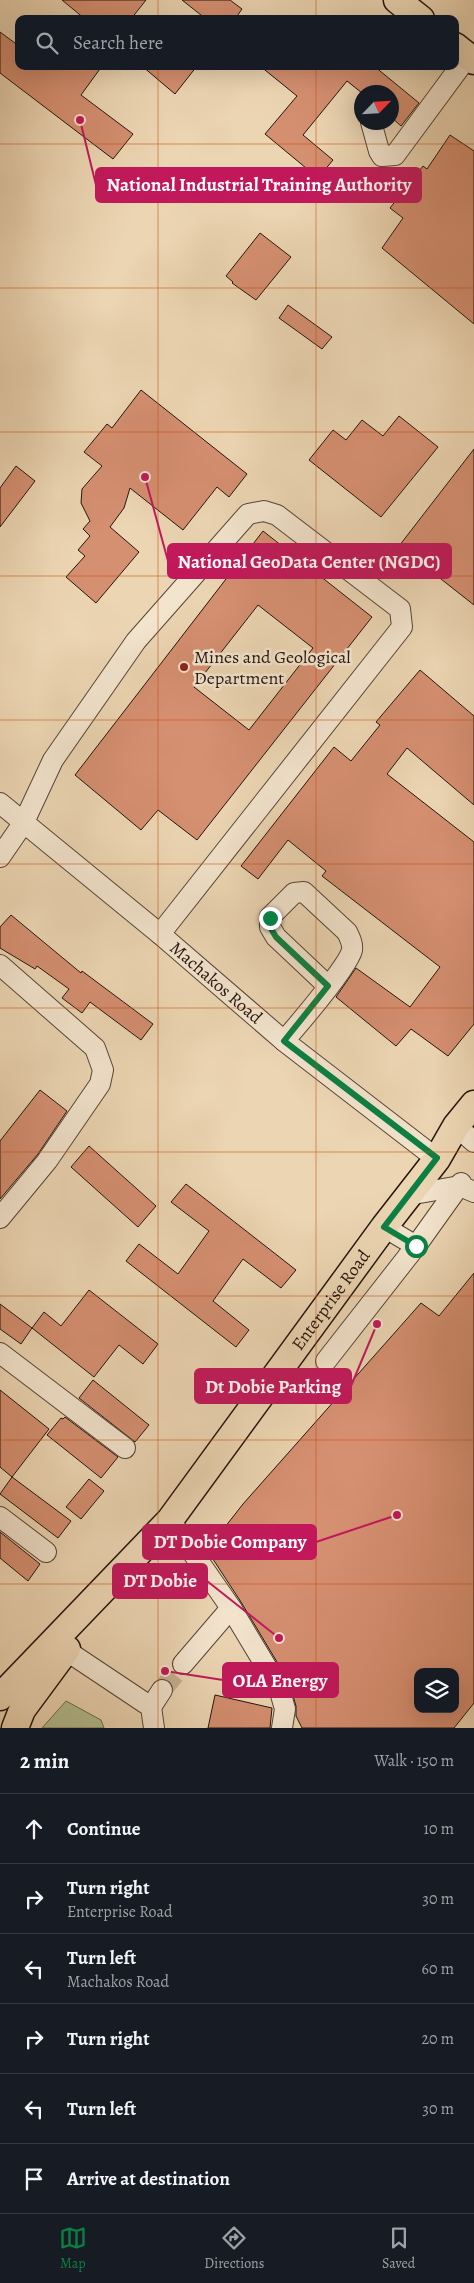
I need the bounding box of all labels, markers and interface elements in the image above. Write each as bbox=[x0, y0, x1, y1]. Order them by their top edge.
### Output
search box bbox=[15, 15, 459, 70]
icon: search bbox=[33, 29, 61, 57]
text: Search here bbox=[73, 30, 163, 56]
north arrow bbox=[354, 85, 399, 130]
callout: National Industrial Training Authority bbox=[96, 168, 421, 202]
text: National Industrial Training Authority bbox=[106, 172, 413, 198]
callout: National GeoData Center (NGDC) bbox=[168, 544, 451, 578]
text: National GeoData Center (NGDC) bbox=[177, 549, 441, 575]
place label: Mines and Geological Department bbox=[194, 645, 351, 690]
marker: Mines and Geological Department bbox=[178, 661, 190, 673]
route end bbox=[259, 907, 282, 930]
street label: Machakos Road bbox=[165, 936, 268, 1029]
route start bbox=[405, 1235, 428, 1258]
street label: Enterprise Road bbox=[286, 1245, 376, 1355]
callout: Dt Dobie Parking bbox=[195, 1369, 351, 1403]
text: Dt Dobie Parking bbox=[205, 1374, 341, 1400]
callout: DT Dobie Company bbox=[143, 1525, 316, 1559]
text: DT Dobie Company bbox=[153, 1529, 308, 1555]
callout: DT Dobie bbox=[113, 1564, 207, 1598]
text: DT Dobie bbox=[123, 1568, 197, 1594]
callout: OLA Energy bbox=[223, 1663, 338, 1697]
text: OLA Energy bbox=[232, 1668, 329, 1694]
map controls bbox=[414, 1668, 459, 1713]
button: layers bbox=[414, 1668, 459, 1713]
text: 2 min bbox=[20, 1747, 69, 1775]
text: Walk · 150 m bbox=[374, 1750, 454, 1772]
icon: ahead bbox=[20, 1815, 48, 1843]
text: Continue bbox=[67, 1816, 141, 1842]
text: 10 m bbox=[424, 1818, 454, 1840]
text: Turn right bbox=[67, 1875, 149, 1901]
icon: right bbox=[20, 1885, 48, 1913]
text: 30 m bbox=[422, 1888, 454, 1910]
text: Enterprise Road bbox=[67, 1901, 173, 1923]
text: Turn left bbox=[67, 1945, 136, 1971]
icon: left bbox=[20, 1955, 48, 1983]
text: 60 m bbox=[422, 1958, 454, 1980]
text: Machakos Road bbox=[67, 1971, 169, 1993]
icon: right bbox=[20, 2025, 48, 2053]
text: Turn right bbox=[67, 2026, 149, 2052]
text: 20 m bbox=[421, 2028, 454, 2050]
icon: left bbox=[20, 2095, 48, 2123]
text: Turn left bbox=[67, 2096, 136, 2122]
text: 30 m bbox=[422, 2098, 454, 2120]
icon: arrive bbox=[20, 2165, 48, 2193]
text: Arrive at destination bbox=[67, 2166, 230, 2192]
tab: Map bbox=[59, 2224, 87, 2273]
tab: Directions bbox=[204, 2224, 264, 2273]
tab: Saved bbox=[382, 2224, 415, 2273]

